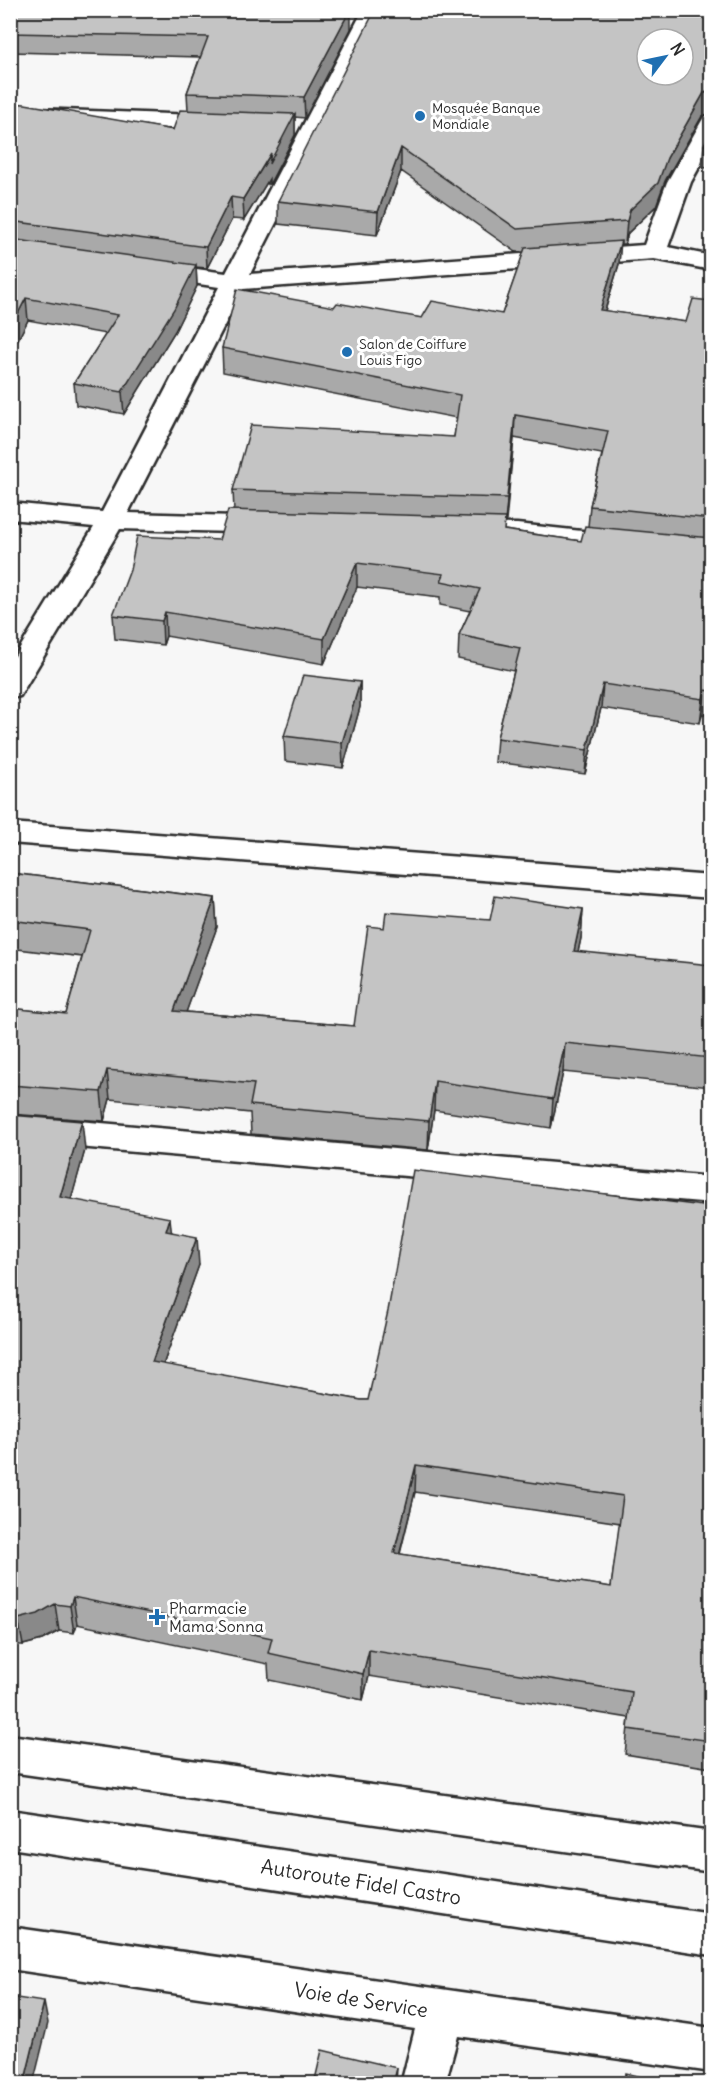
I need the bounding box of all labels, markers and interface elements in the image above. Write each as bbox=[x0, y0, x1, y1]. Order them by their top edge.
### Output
north arrow bbox=[635, 27, 695, 87]
text: N bbox=[666, 39, 689, 59]
place label: Mosquée Banque Mondiale bbox=[432, 99, 540, 133]
marker: Mosquée Banque Mondiale bbox=[413, 109, 427, 123]
place label: Salon de Coiffure Louis Figo bbox=[359, 335, 467, 369]
marker: Salon de Coiffure Louis Figo bbox=[340, 345, 354, 359]
place label: Pharmacie Mama Sonna bbox=[169, 1598, 264, 1636]
marker: Pharmacie Mama Sonna bbox=[150, 1610, 164, 1624]
street label: Autoroute Fidel Castro bbox=[259, 1853, 463, 1910]
street label: Voie de Service bbox=[292, 1977, 430, 2022]

